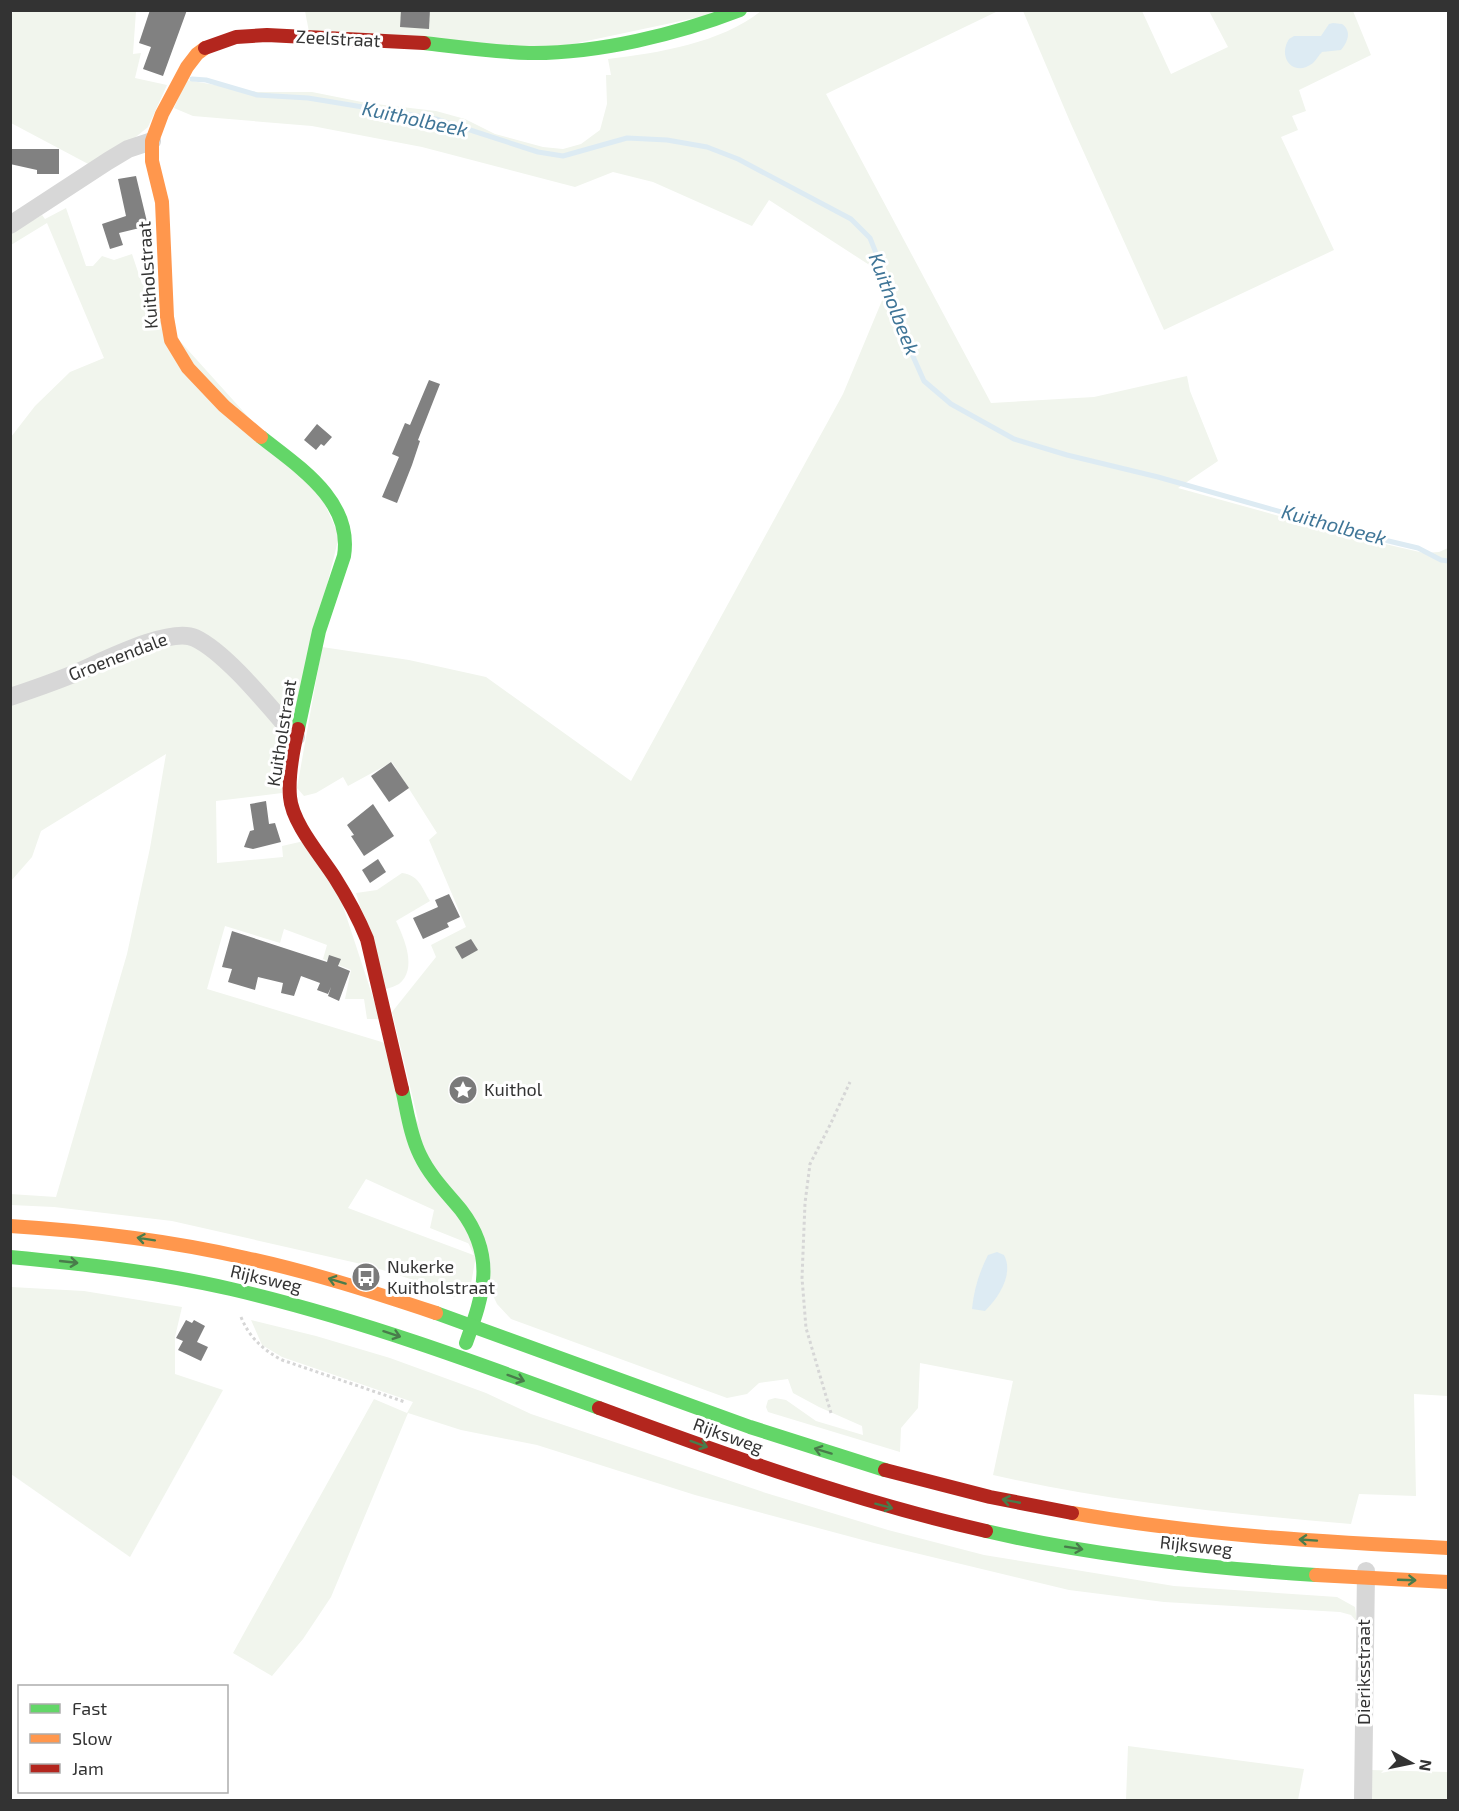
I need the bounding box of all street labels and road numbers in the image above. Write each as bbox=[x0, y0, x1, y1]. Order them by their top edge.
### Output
street label: Zeelstraat bbox=[295, 25, 381, 51]
street label: Kuitholstraat bbox=[132, 220, 162, 330]
street label: Groenendale bbox=[65, 627, 170, 685]
street label: Kuitholstraat bbox=[262, 678, 300, 788]
street label: Rijksweg bbox=[228, 1259, 304, 1297]
street label: Rijksweg bbox=[690, 1412, 766, 1458]
street label: Rijksweg bbox=[1159, 1530, 1234, 1560]
street label: Dieriksstraat bbox=[1352, 1619, 1374, 1725]

